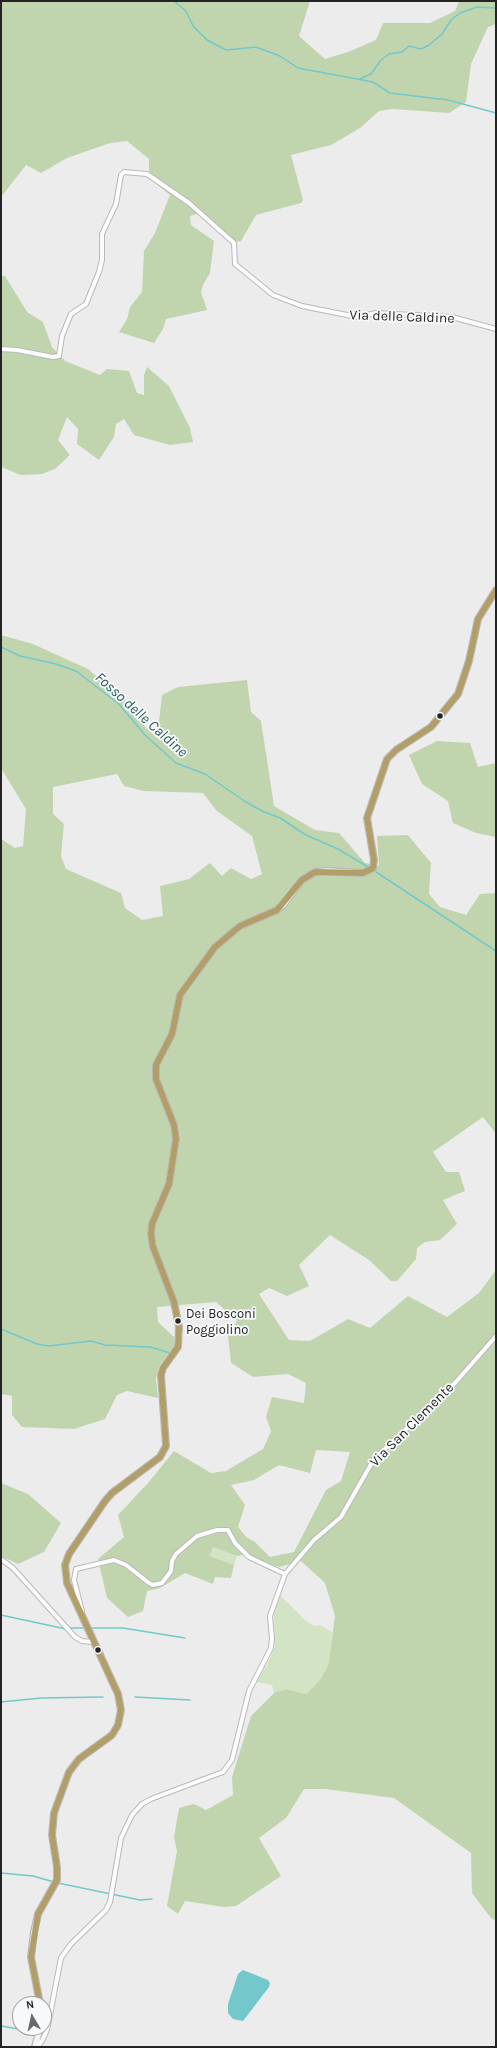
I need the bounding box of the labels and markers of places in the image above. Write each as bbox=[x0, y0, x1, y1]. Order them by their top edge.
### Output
unlabelled marker bbox=[435, 711, 445, 721]
place label: Dei Bosconi Poggiolino bbox=[186, 1306, 256, 1337]
marker: Dei Bosconi Poggiolino bbox=[173, 1316, 183, 1326]
unlabelled marker bbox=[93, 1645, 103, 1655]

